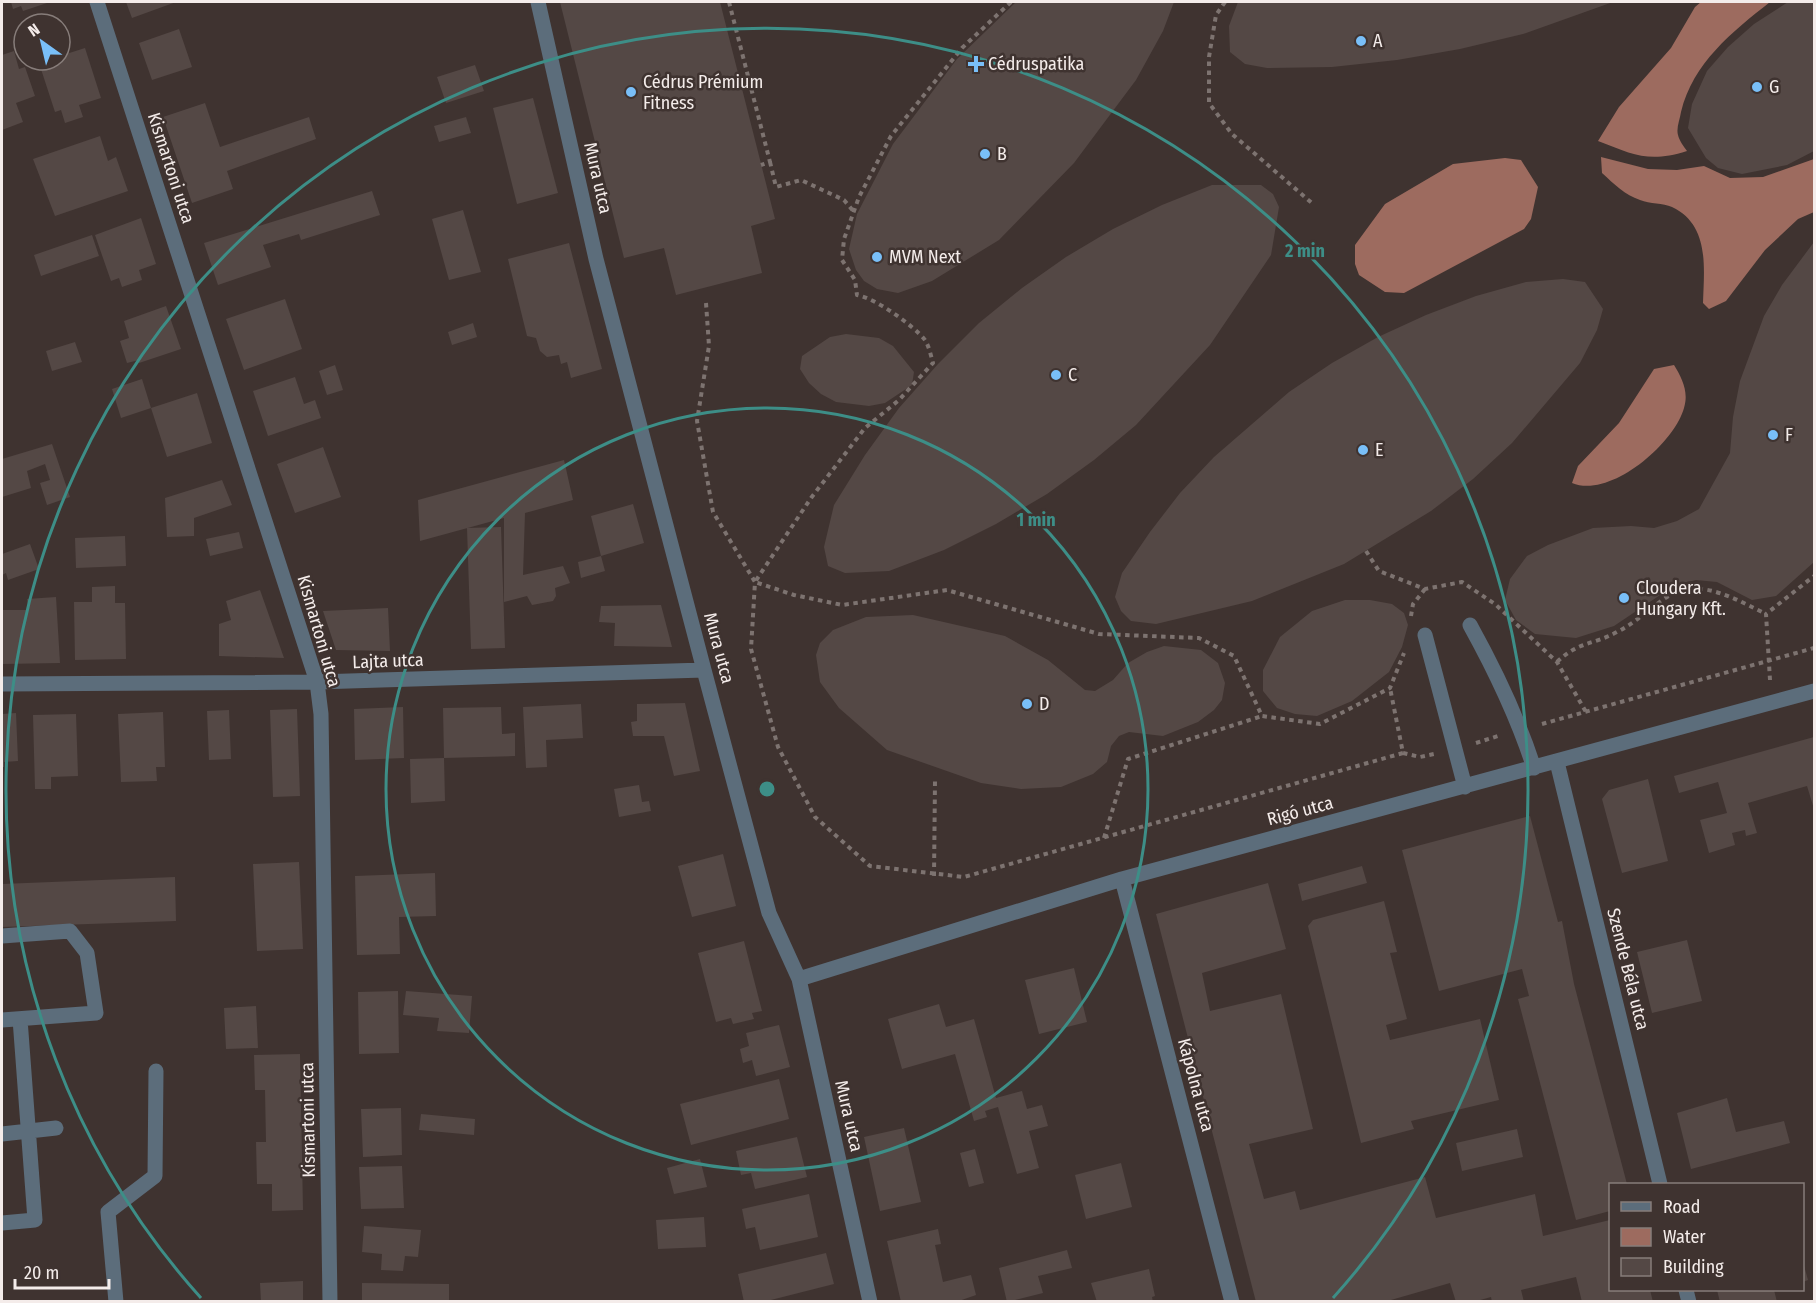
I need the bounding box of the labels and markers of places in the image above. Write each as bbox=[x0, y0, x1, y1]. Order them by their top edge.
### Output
place label: A bbox=[1373, 30, 1383, 52]
marker: A bbox=[1354, 34, 1368, 48]
place label: Cédruspatika bbox=[988, 53, 1084, 75]
marker: Cédruspatika bbox=[969, 57, 983, 71]
place label: Cédrus Prémium Fitness bbox=[643, 71, 763, 114]
place label: G bbox=[1769, 76, 1779, 98]
marker: G bbox=[1750, 80, 1764, 94]
marker: Cédrus Prémium Fitness bbox=[624, 85, 638, 99]
place label: B bbox=[997, 143, 1007, 165]
marker: B bbox=[978, 147, 992, 161]
place label: MVM Next bbox=[889, 246, 961, 268]
marker: MVM Next bbox=[870, 250, 884, 264]
place label: C bbox=[1068, 364, 1077, 386]
marker: C bbox=[1049, 368, 1063, 382]
place label: F bbox=[1785, 424, 1793, 446]
marker: F bbox=[1766, 428, 1780, 442]
place label: E bbox=[1375, 439, 1383, 461]
marker: E bbox=[1356, 443, 1370, 457]
place label: Cloudera Hungary Kft. bbox=[1636, 577, 1726, 620]
marker: Cloudera Hungary Kft. bbox=[1617, 591, 1631, 605]
place label: D bbox=[1039, 693, 1049, 715]
marker: D bbox=[1020, 697, 1034, 711]
centre of rings bbox=[757, 779, 777, 799]

